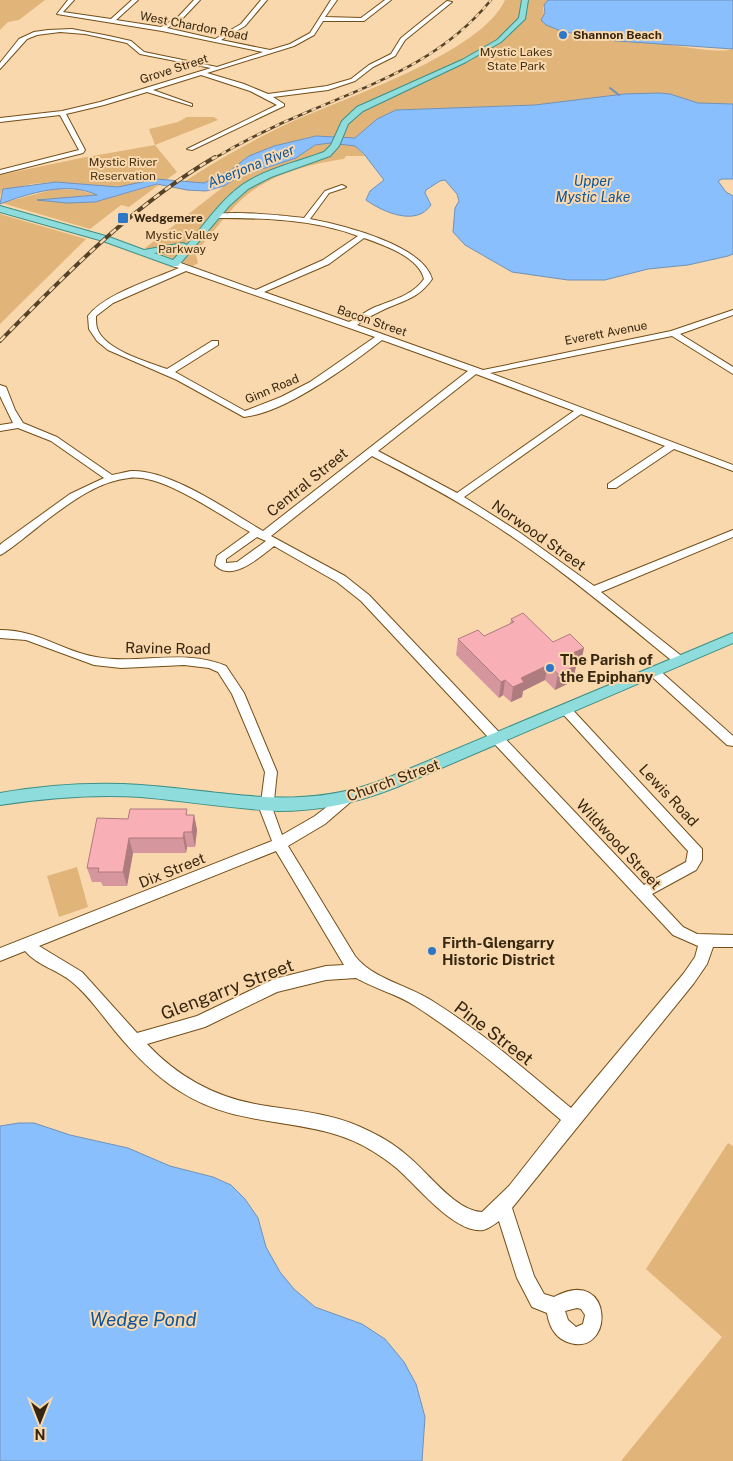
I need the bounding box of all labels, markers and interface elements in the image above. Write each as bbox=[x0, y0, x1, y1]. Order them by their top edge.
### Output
street label: West Chardon Road bbox=[139, 9, 249, 43]
place label: Shannon Beach bbox=[573, 28, 662, 42]
marker: Shannon Beach bbox=[557, 29, 569, 41]
park label: Mystic Lakes State Park bbox=[480, 45, 552, 73]
street label: Grove Street bbox=[138, 51, 210, 87]
water label: Aberjona River bbox=[205, 141, 297, 191]
park label: Mystic River Reservation bbox=[89, 155, 157, 183]
water label: Upper Mystic Lake bbox=[556, 173, 631, 205]
marker: Wedgemere bbox=[116, 211, 130, 225]
place label: Wedgemere bbox=[134, 211, 203, 225]
park label: Mystic Valley Parkway bbox=[145, 228, 219, 256]
street label: Bacon Street bbox=[335, 303, 409, 340]
street label: Everett Avenue bbox=[563, 318, 649, 348]
street label: Ginn Road bbox=[243, 371, 301, 407]
street label: Central Street bbox=[263, 444, 351, 520]
street label: Norwood Street bbox=[489, 496, 589, 574]
street label: Ravine Road bbox=[125, 639, 211, 657]
place label: The Parish of the Epiphany bbox=[560, 651, 654, 685]
marker: The Parish of the Epiphany bbox=[544, 662, 556, 674]
street label: Church Street bbox=[344, 755, 442, 805]
street label: Lewis Road bbox=[636, 760, 702, 830]
street label: Wildwood Street bbox=[573, 796, 665, 892]
street label: Dix Street bbox=[136, 849, 208, 891]
place label: Firth-Glengarry Historic District bbox=[442, 934, 555, 968]
marker: Firth-Glengarry Historic District bbox=[426, 945, 438, 957]
street label: Glengarry Street bbox=[158, 954, 296, 1024]
street label: Pine Street bbox=[450, 996, 538, 1070]
water label: Wedge Pond bbox=[90, 1308, 196, 1330]
north arrow bbox=[15, 1396, 65, 1446]
text: N bbox=[35, 1426, 45, 1442]

